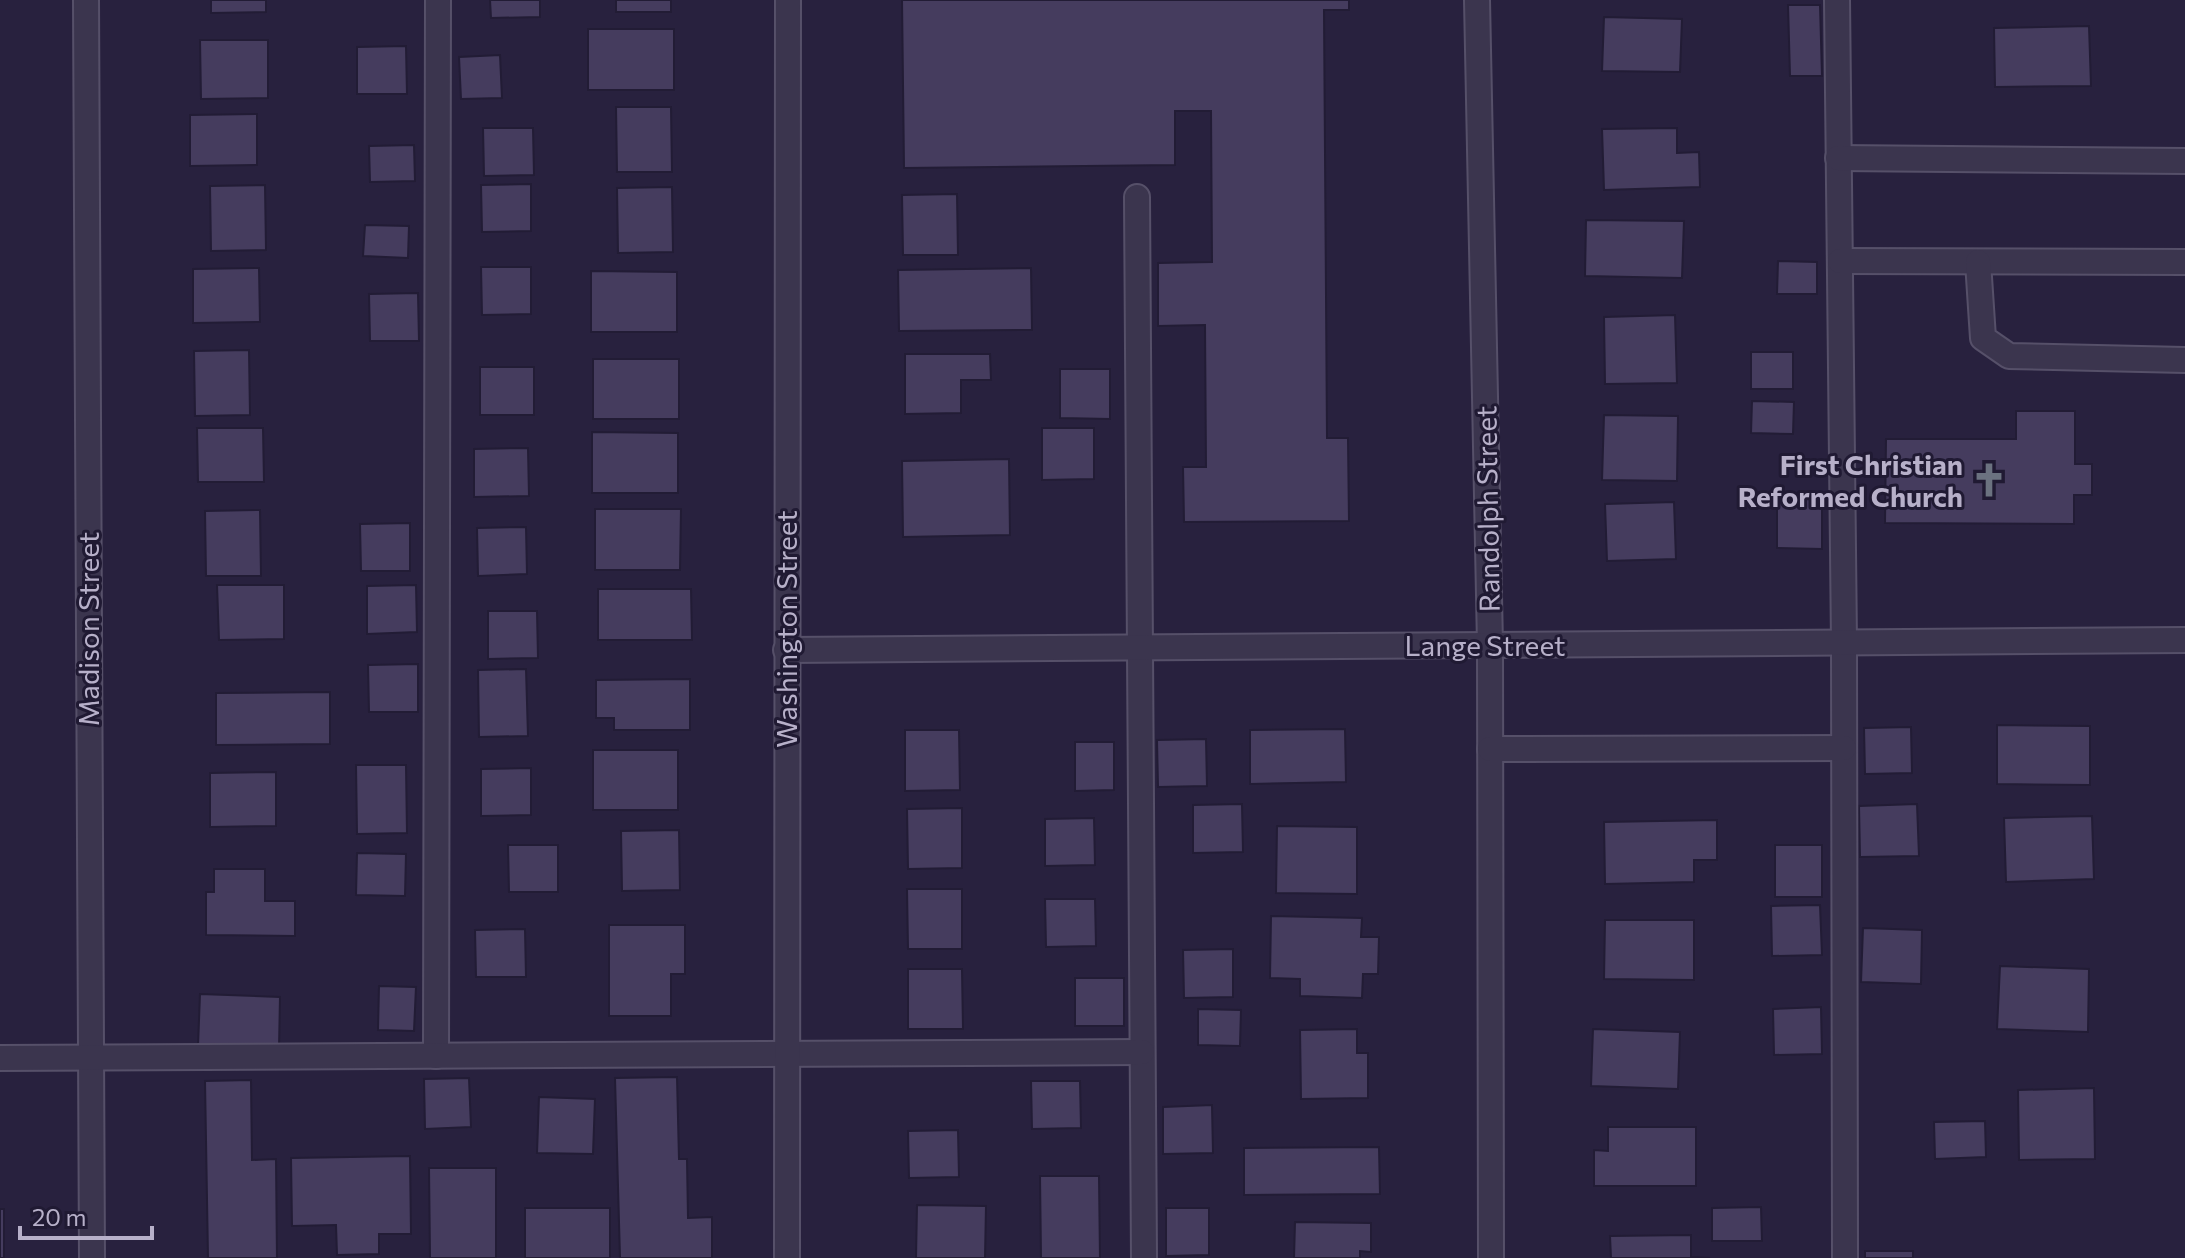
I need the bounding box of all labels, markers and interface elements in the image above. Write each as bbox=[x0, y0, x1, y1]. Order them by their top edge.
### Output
street label: Randolph Street bbox=[1468, 405, 1506, 613]
place label: First Christian Reformed Church bbox=[1738, 447, 1963, 513]
church icon: First Christian Reformed Church bbox=[1970, 461, 2008, 499]
street label: Washington Street bbox=[769, 510, 803, 748]
street label: Madison Street bbox=[71, 532, 105, 726]
street label: Lange Street bbox=[1405, 628, 1565, 662]
scale bar bbox=[20, 1190, 152, 1240]
text: 20 m bbox=[32, 1202, 86, 1231]

